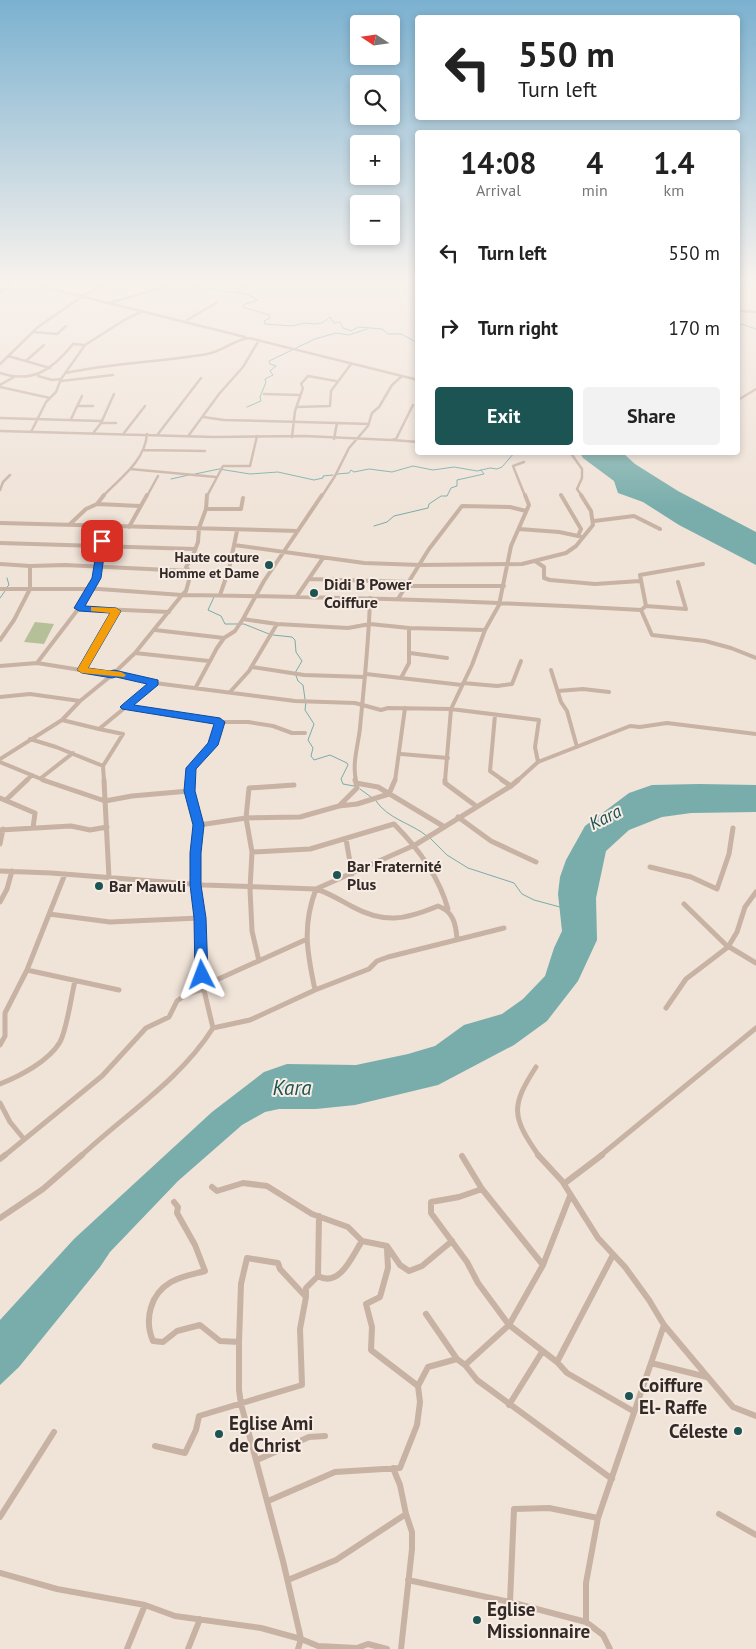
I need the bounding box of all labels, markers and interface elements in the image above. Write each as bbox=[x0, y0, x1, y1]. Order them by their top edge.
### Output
north arrow bbox=[350, 15, 400, 65]
map controls bbox=[350, 15, 400, 245]
text: 550 m bbox=[518, 31, 615, 77]
icon: left bbox=[435, 35, 500, 100]
button: search bbox=[350, 75, 400, 125]
text: Turn left bbox=[518, 75, 597, 103]
button: + bbox=[350, 135, 400, 185]
text: 14:08 bbox=[460, 143, 536, 182]
text: 4 bbox=[586, 143, 603, 182]
text: 1.4 bbox=[653, 143, 695, 182]
text: Arrival bbox=[476, 180, 521, 200]
text: min bbox=[582, 180, 608, 200]
text: km bbox=[664, 180, 684, 200]
button: − bbox=[350, 195, 400, 245]
icon: left bbox=[435, 239, 463, 267]
text: Turn left bbox=[478, 241, 547, 265]
text: 550 m bbox=[668, 241, 720, 265]
icon: right bbox=[435, 314, 463, 342]
text: Turn right bbox=[478, 316, 558, 340]
text: 170 m bbox=[668, 316, 720, 340]
button: Exit bbox=[435, 387, 573, 445]
button: Share bbox=[583, 387, 720, 445]
pin bbox=[81, 520, 123, 562]
icon: arrive bbox=[88, 527, 116, 555]
place label: Haute couture Homme et Dame bbox=[159, 548, 259, 582]
marker: Haute couture Homme et Dame bbox=[263, 559, 275, 571]
place label: Didi B Power Coiffure bbox=[324, 574, 412, 612]
marker: Didi B Power Coiffure bbox=[308, 587, 320, 599]
water label: Kara bbox=[585, 799, 625, 835]
place label: Bar Fraternité Plus bbox=[347, 856, 442, 894]
marker: Bar Fraternité Plus bbox=[331, 869, 343, 881]
place label: Bar Mawuli bbox=[109, 876, 186, 896]
marker: Bar Mawuli bbox=[93, 880, 105, 892]
position arrow bbox=[175, 948, 227, 1000]
water label: Kara bbox=[273, 1074, 312, 1101]
place label: Coiffure El- Raffe bbox=[639, 1373, 707, 1419]
marker: Coiffure El- Raffe bbox=[623, 1390, 635, 1402]
place label: Eglise Ami de Christ bbox=[229, 1411, 313, 1457]
place label: Céleste bbox=[669, 1419, 728, 1443]
marker: Céleste bbox=[732, 1425, 744, 1437]
marker: Eglise Ami de Christ bbox=[213, 1428, 225, 1440]
place label: Eglise Missionnaire bbox=[487, 1597, 590, 1643]
marker: Eglise Missionnaire bbox=[471, 1614, 483, 1626]

